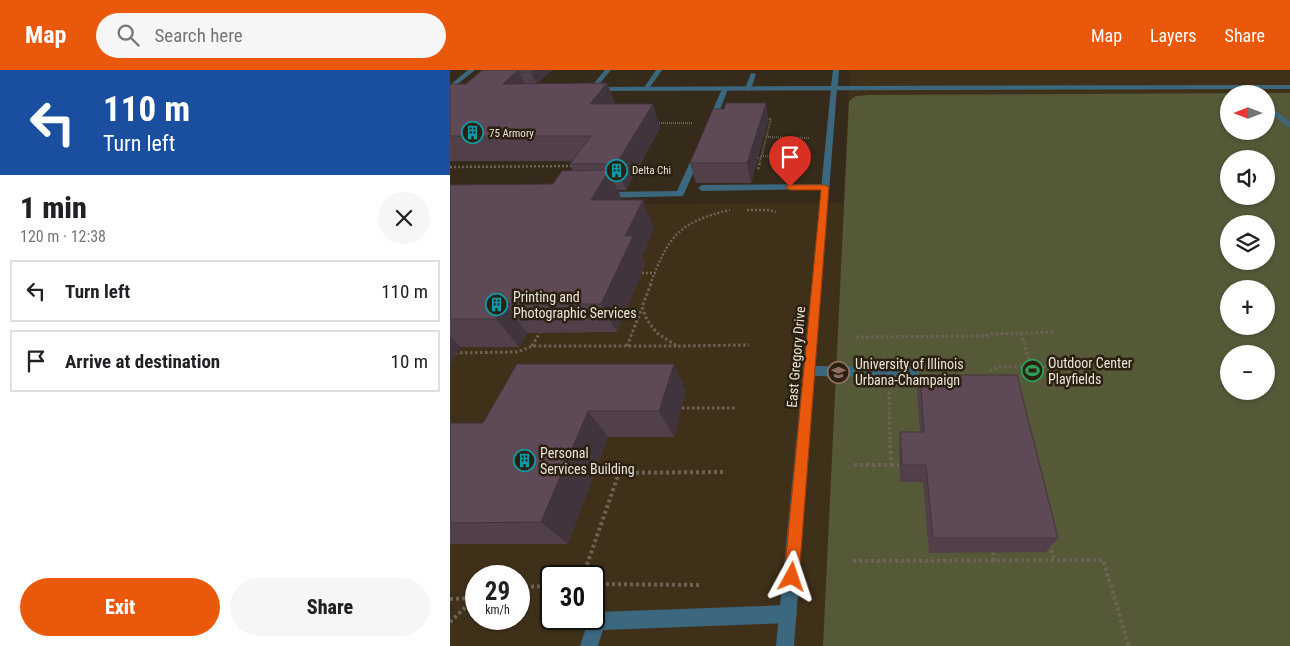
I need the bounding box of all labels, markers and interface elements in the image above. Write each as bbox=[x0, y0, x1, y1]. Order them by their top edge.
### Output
search box bbox=[96, 13, 446, 58]
text: Map bbox=[25, 21, 66, 49]
icon: search bbox=[114, 21, 142, 49]
text: Search here bbox=[154, 24, 243, 47]
text: Map bbox=[1091, 25, 1122, 46]
text: Layers bbox=[1150, 25, 1197, 46]
text: Share bbox=[1225, 25, 1265, 46]
north arrow bbox=[1220, 85, 1275, 140]
map controls bbox=[1220, 85, 1275, 400]
text: 110 m bbox=[103, 89, 190, 130]
icon: left bbox=[20, 90, 85, 155]
building icon: 75 Armory bbox=[461, 121, 485, 145]
place label: 75 Armory bbox=[489, 127, 534, 140]
text: Turn left bbox=[103, 131, 175, 156]
pin bbox=[769, 136, 811, 187]
icon: arrive bbox=[776, 143, 804, 171]
button: sound bbox=[1220, 150, 1275, 205]
building icon: Delta Chi bbox=[604, 158, 628, 182]
place label: Delta Chi bbox=[632, 164, 671, 177]
text: 1 min bbox=[20, 190, 87, 225]
button: close bbox=[378, 192, 430, 244]
button: layers bbox=[1220, 215, 1275, 270]
text: 120 m · 12:38 bbox=[20, 227, 106, 246]
icon: left bbox=[22, 277, 50, 305]
text: Turn left bbox=[65, 280, 130, 303]
text: 110 m bbox=[381, 280, 428, 303]
button: + bbox=[1220, 280, 1275, 335]
place label: Printing and Photographic Services bbox=[513, 289, 637, 321]
building icon: Printing and Photographic Services bbox=[485, 293, 509, 317]
street label: East Gregory Drive bbox=[784, 305, 808, 408]
button: − bbox=[1220, 345, 1275, 400]
icon: arrive bbox=[22, 347, 50, 375]
text: Arrive at destination bbox=[65, 350, 220, 373]
text: 10 m bbox=[391, 350, 428, 373]
place label: Outdoor Center Playfields bbox=[1048, 355, 1132, 387]
place label: University of Illinois Urbana-Champaign bbox=[855, 356, 964, 388]
sports icon: Outdoor Center Playfields bbox=[1020, 359, 1044, 383]
school or university icon: University of Illinois Urbana-Champaign bbox=[827, 360, 851, 384]
place label: Personal Services Building bbox=[540, 445, 635, 477]
building icon: Personal Services Building bbox=[512, 449, 536, 473]
position arrow bbox=[765, 550, 817, 602]
speed limit sign: 30 bbox=[540, 565, 605, 630]
text: 29 bbox=[485, 577, 510, 606]
button: Exit bbox=[20, 578, 220, 636]
button: Share bbox=[230, 578, 430, 636]
text: km/h bbox=[485, 603, 510, 617]

